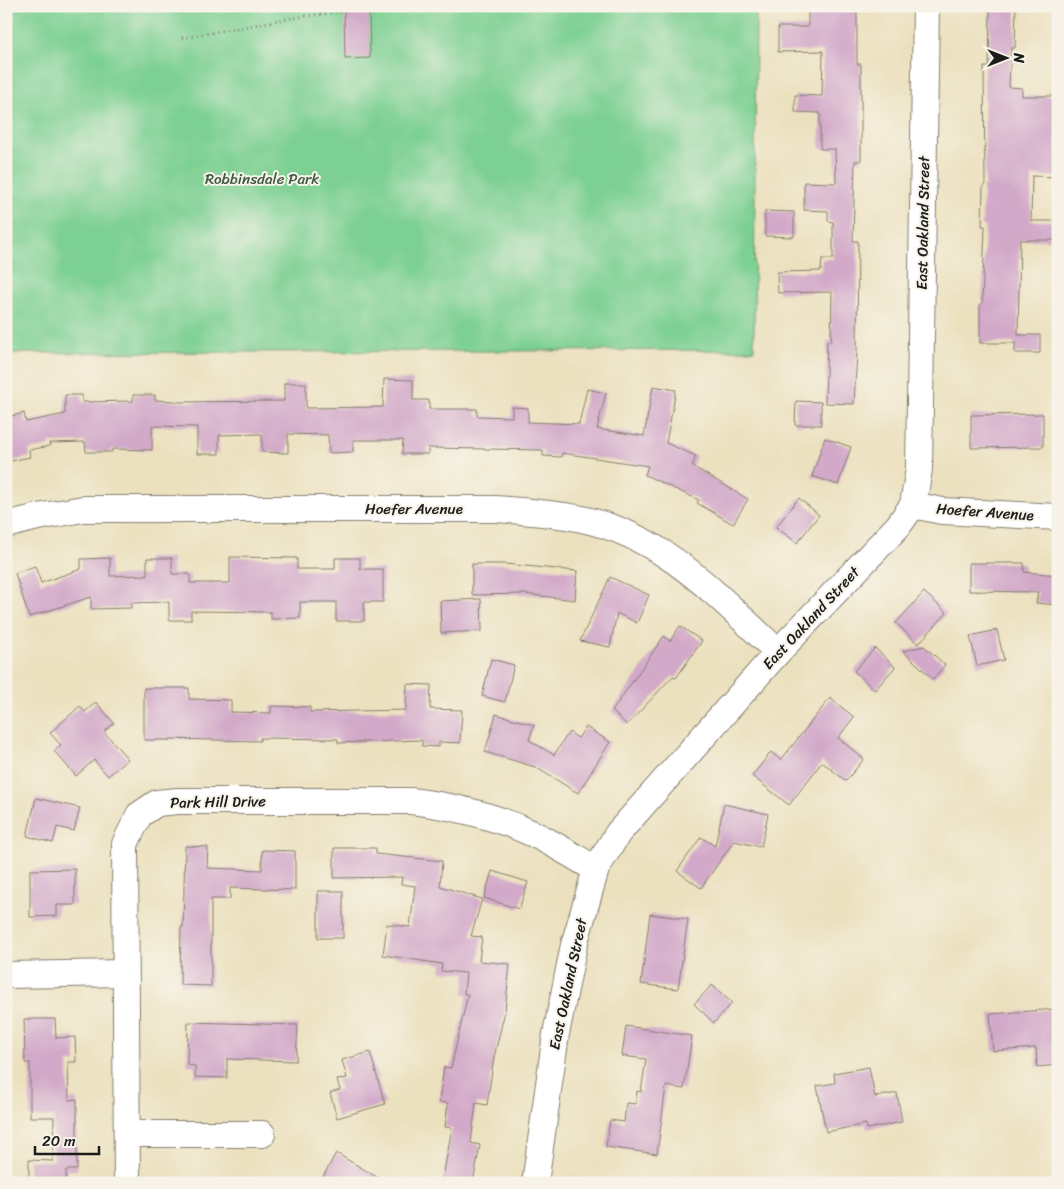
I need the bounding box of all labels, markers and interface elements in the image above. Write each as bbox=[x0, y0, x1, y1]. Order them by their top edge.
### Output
north arrow bbox=[982, 32, 1032, 82]
text: N bbox=[1006, 52, 1031, 63]
street label: East Oakland Street bbox=[909, 155, 937, 290]
park label: Robbinsdale Park bbox=[205, 166, 319, 192]
street label: Hoefer Avenue bbox=[365, 496, 463, 522]
street label: Hoefer Avenue bbox=[935, 496, 1035, 528]
street label: East Oakland Street bbox=[756, 560, 867, 676]
street label: Park Hill Drive bbox=[170, 788, 266, 816]
street label: East Oakland Street bbox=[541, 915, 595, 1052]
scale bar bbox=[35, 1124, 99, 1156]
text: 20 m bbox=[42, 1128, 76, 1154]

